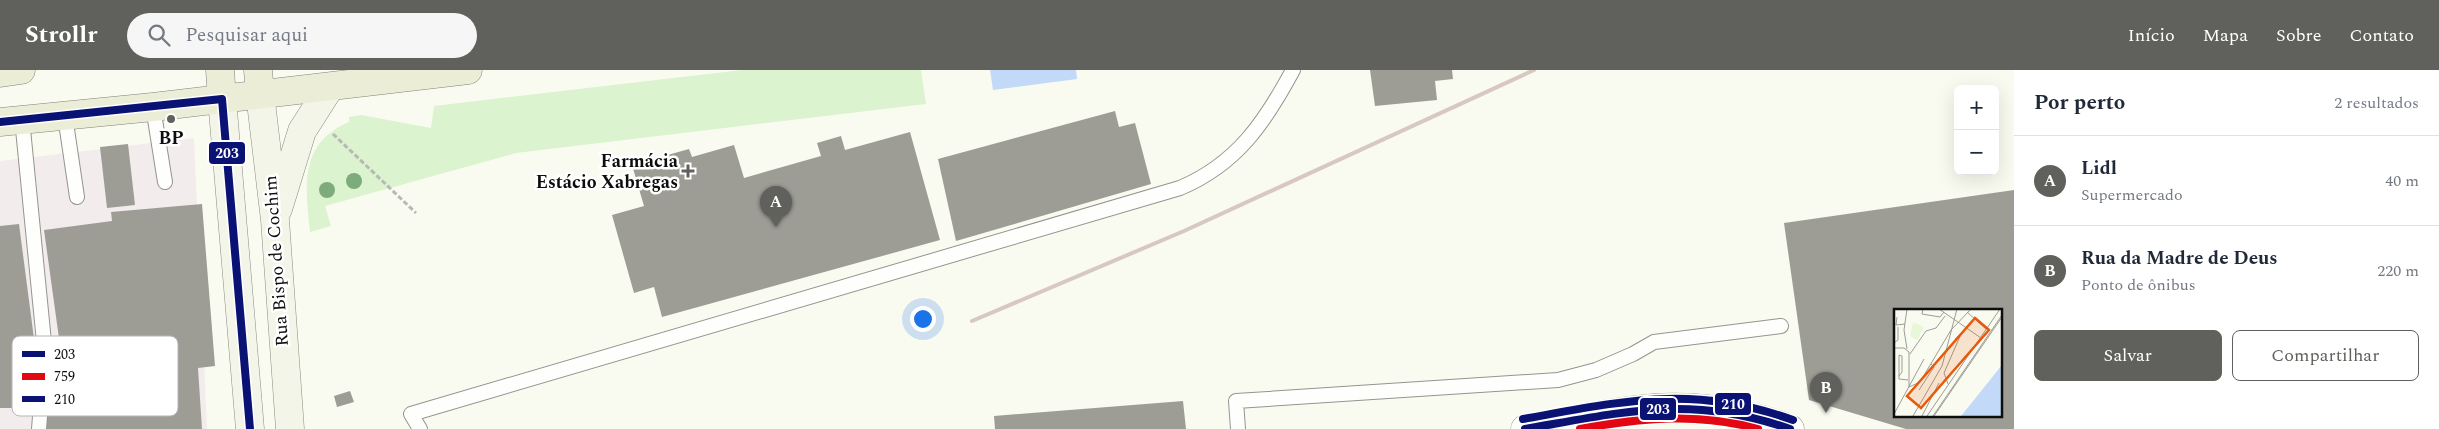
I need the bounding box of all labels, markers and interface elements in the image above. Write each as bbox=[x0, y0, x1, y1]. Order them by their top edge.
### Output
search box bbox=[127, 13, 477, 58]
text: Strollr bbox=[25, 17, 97, 53]
icon: search bbox=[145, 21, 173, 49]
text: Pesquisar aqui bbox=[185, 21, 308, 50]
text: Início bbox=[2128, 22, 2175, 49]
text: Mapa bbox=[2203, 22, 2248, 49]
text: Sobre bbox=[2276, 22, 2321, 49]
text: Contato bbox=[2349, 22, 2414, 49]
map controls bbox=[1954, 85, 1999, 175]
button: + bbox=[1954, 85, 1999, 130]
text: Por perto bbox=[2034, 87, 2125, 119]
text: 2 resultados bbox=[2334, 91, 2419, 115]
marker: BP bbox=[165, 113, 177, 125]
place label: BP bbox=[158, 125, 184, 152]
button: − bbox=[1954, 130, 1999, 175]
line badge: 203 bbox=[208, 141, 246, 165]
text: 203 bbox=[215, 143, 239, 164]
place label: Farmácia Estácio Xabregas bbox=[536, 148, 679, 196]
text: Lidl bbox=[2081, 154, 2117, 183]
marker: Farmácia Estácio Xabregas bbox=[682, 165, 694, 177]
text: A bbox=[2044, 169, 2056, 193]
text: 40 m bbox=[2385, 169, 2419, 193]
street label: Rua Bispo de Cochim bbox=[257, 175, 296, 347]
text: Supermercado bbox=[2081, 183, 2183, 207]
pin: A bbox=[760, 186, 792, 227]
text: Rua da Madre de Deus bbox=[2081, 244, 2278, 273]
text: B bbox=[2044, 259, 2056, 283]
text: 220 m bbox=[2377, 259, 2419, 283]
text: Ponto de ônibus bbox=[2081, 273, 2196, 297]
your location bbox=[910, 306, 936, 332]
inset map bbox=[1894, 309, 2002, 416]
button: Salvar bbox=[2034, 330, 2222, 381]
button: Compartilhar bbox=[2232, 330, 2419, 381]
legend bbox=[12, 336, 178, 416]
text: 203 bbox=[54, 344, 75, 365]
text: 759 bbox=[54, 366, 75, 387]
pin: B bbox=[1810, 372, 1842, 413]
text: 210 bbox=[54, 389, 75, 410]
line badge: 210 bbox=[1714, 392, 1752, 416]
text: 210 bbox=[1721, 394, 1745, 415]
line badge: 203 bbox=[1639, 397, 1677, 421]
text: 203 bbox=[1646, 399, 1670, 420]

